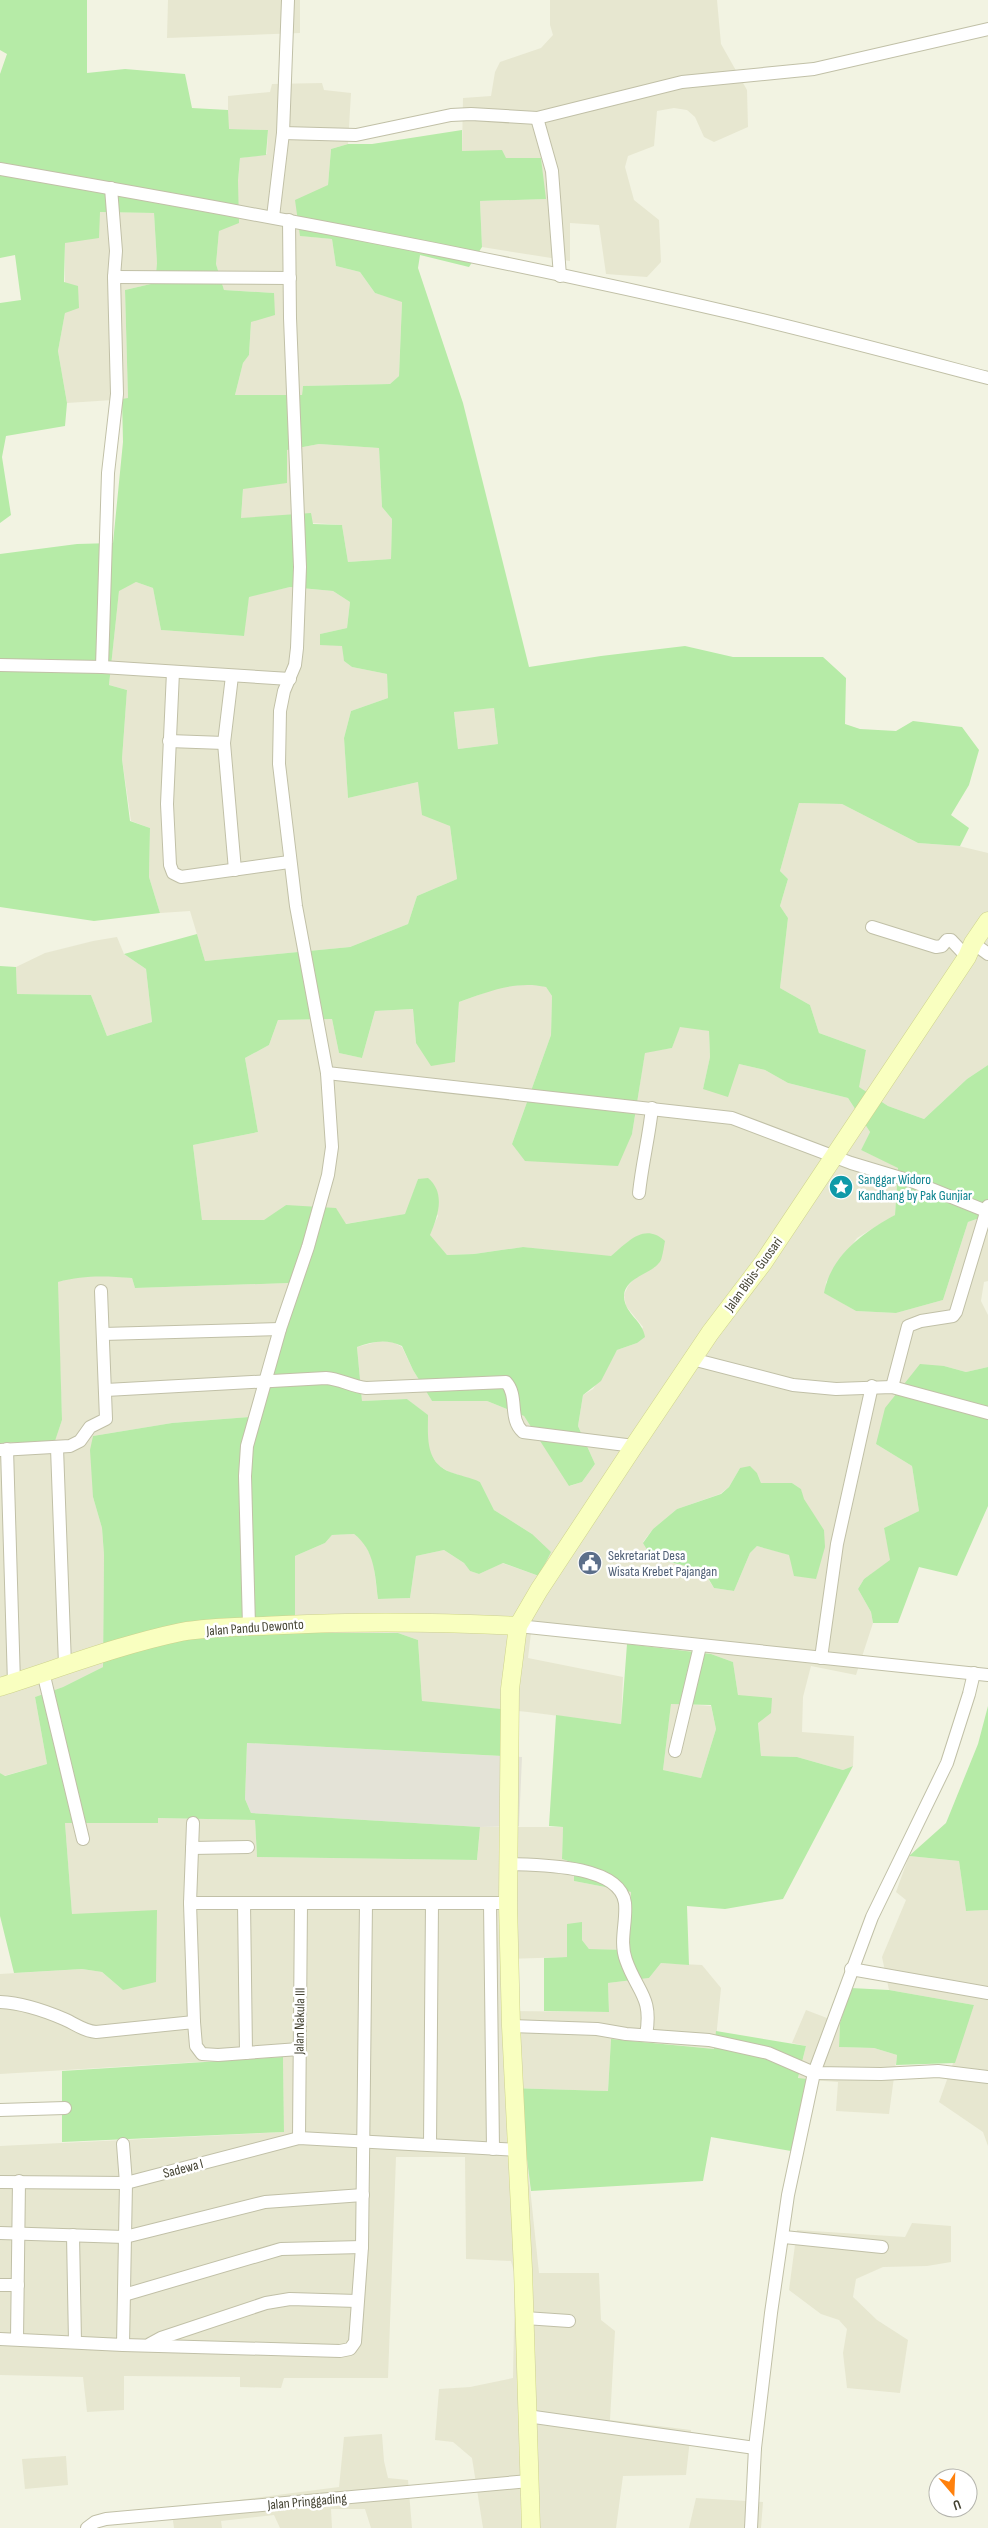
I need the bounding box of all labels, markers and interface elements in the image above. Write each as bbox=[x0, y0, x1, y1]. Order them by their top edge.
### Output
place label: Sanggar Widoro Kandhang by Pak Gunjiar bbox=[858, 1171, 972, 1204]
place icon: Sanggar Widoro Kandhang by Pak Gunjiar bbox=[828, 1174, 854, 1200]
street label: Jalan Bibis-Guosari bbox=[720, 1234, 786, 1316]
place label: Sekretariat Desa Wisata Krebet Pajangan bbox=[608, 1547, 717, 1580]
public building icon: Sekretariat Desa Wisata Krebet Pajangan bbox=[577, 1550, 603, 1576]
street label: Jalan Pandu Dewonto bbox=[205, 1616, 305, 1639]
street label: Jalan Nakula III bbox=[290, 1987, 309, 2056]
street label: Sadewa I bbox=[161, 2155, 205, 2182]
north arrow bbox=[928, 2468, 978, 2518]
street label: Jalan Pringgading bbox=[266, 2490, 348, 2514]
text: U bbox=[951, 2496, 963, 2514]

